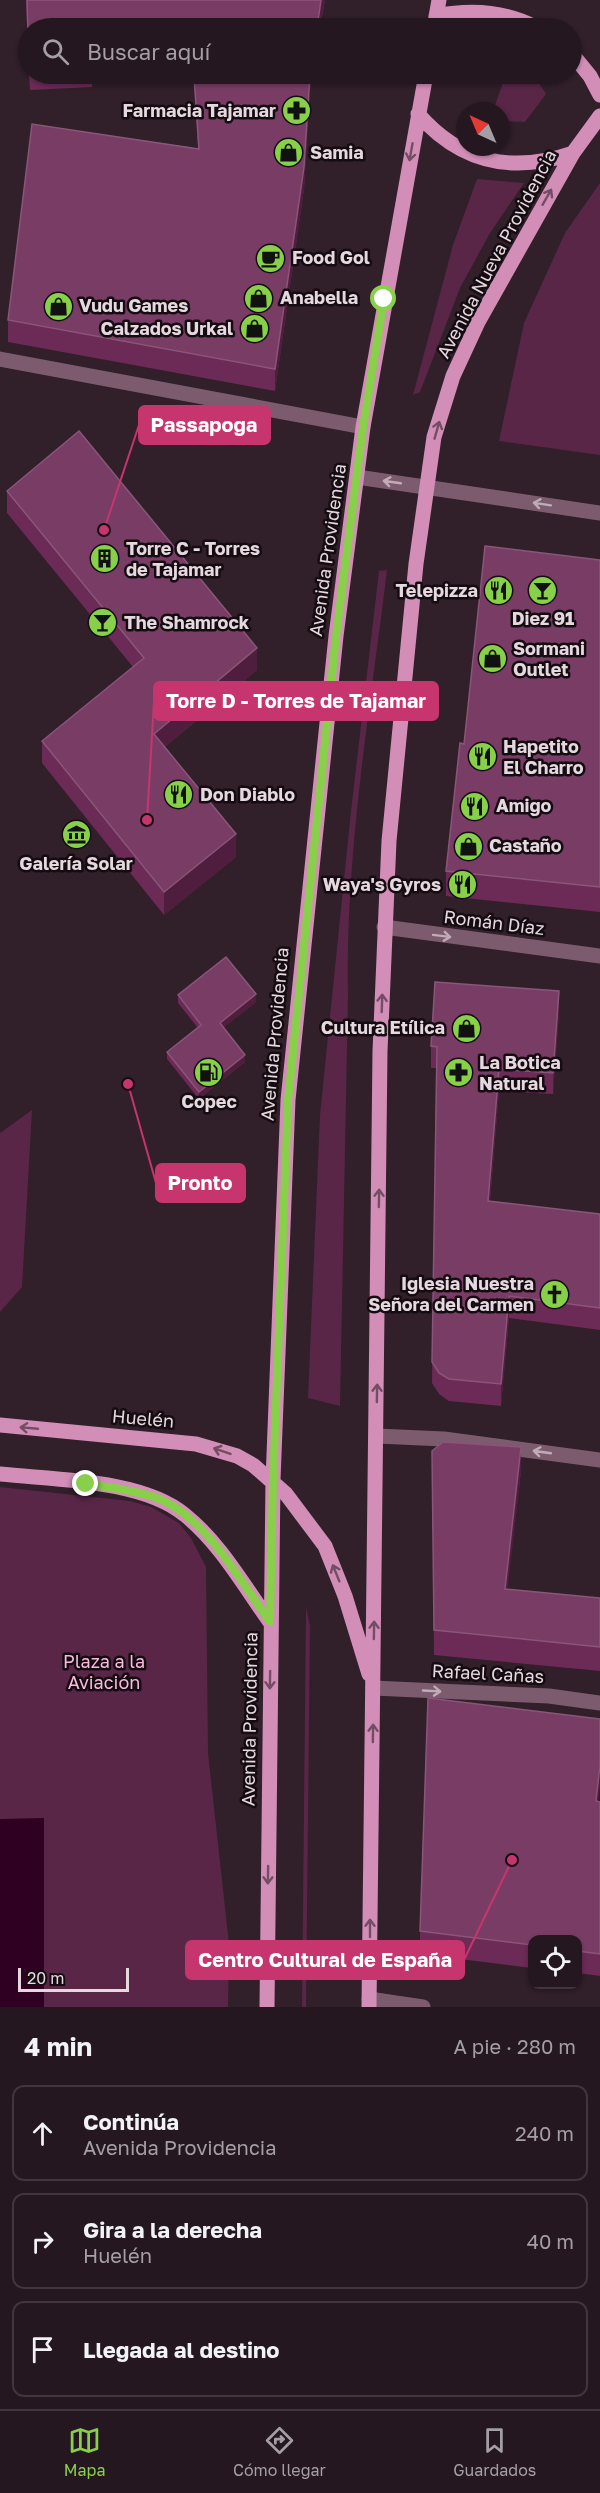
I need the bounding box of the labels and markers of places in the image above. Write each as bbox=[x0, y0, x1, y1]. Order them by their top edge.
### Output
pharmacy icon: Farmacia Tajamar bbox=[281, 95, 313, 127]
place label: Farmacia Tajamar bbox=[123, 99, 276, 121]
shop icon: Samia bbox=[273, 137, 305, 169]
place label: Samia bbox=[310, 141, 364, 163]
cafe icon: Food Gol bbox=[255, 242, 287, 274]
place label: Food Gol bbox=[292, 246, 370, 268]
shop icon: Anabella bbox=[243, 282, 275, 314]
place label: Anabella bbox=[280, 286, 358, 308]
shop icon: Vudu Games bbox=[42, 290, 74, 322]
place label: Vudu Games bbox=[79, 294, 188, 316]
shop icon: Calzados Urkal bbox=[238, 313, 270, 345]
place label: Calzados Urkal bbox=[101, 317, 233, 339]
callout: Passapoga bbox=[139, 406, 270, 444]
place label: Torre C - Torres de Tajamar bbox=[126, 537, 260, 580]
building icon: Torre C - Torres de Tajamar bbox=[89, 543, 121, 575]
bar icon: Diez 91 bbox=[527, 574, 559, 606]
restaurant icon: Telepizza bbox=[483, 575, 515, 607]
place label: Telepizza bbox=[396, 579, 478, 601]
bar icon: The Shamrock bbox=[87, 607, 119, 639]
place label: Diez 91 bbox=[512, 607, 574, 629]
place label: The Shamrock bbox=[124, 611, 250, 633]
place label: Sormani Outlet bbox=[513, 637, 585, 680]
shop icon: Sormani Outlet bbox=[476, 643, 508, 675]
callout: Torre D - Torres de Tajamar bbox=[154, 682, 438, 720]
place label: Hapetito El Charro bbox=[503, 735, 584, 778]
restaurant icon: Hapetito El Charro bbox=[466, 741, 498, 773]
restaurant icon: Don Diablo bbox=[163, 779, 195, 811]
place label: Don Diablo bbox=[200, 783, 295, 805]
restaurant icon: Amigo bbox=[459, 790, 491, 822]
place label: Amigo bbox=[496, 794, 552, 816]
museum icon: Galería Solar bbox=[60, 819, 92, 851]
shop icon: Castaño bbox=[452, 830, 484, 862]
place label: Castaño bbox=[489, 834, 562, 856]
place label: Galería Solar bbox=[19, 852, 133, 874]
restaurant icon: Waya's Gyros bbox=[446, 869, 478, 901]
place label: Waya's Gyros bbox=[323, 873, 441, 895]
shop icon: Cultura Etílica bbox=[450, 1012, 482, 1044]
place label: Cultura Etílica bbox=[321, 1016, 445, 1038]
place label: La Botica Natural bbox=[479, 1051, 561, 1094]
fuel station icon: Copec bbox=[193, 1057, 225, 1089]
pharmacy icon: La Botica Natural bbox=[442, 1057, 474, 1089]
place label: Copec bbox=[181, 1090, 237, 1112]
callout: Pronto bbox=[156, 1164, 245, 1202]
place label: Iglesia Nuestra Señora del Carmen bbox=[368, 1272, 534, 1315]
church icon: Iglesia Nuestra Señora del Carmen bbox=[539, 1278, 571, 1310]
callout: Centro Cultural de España bbox=[186, 1941, 464, 1979]

